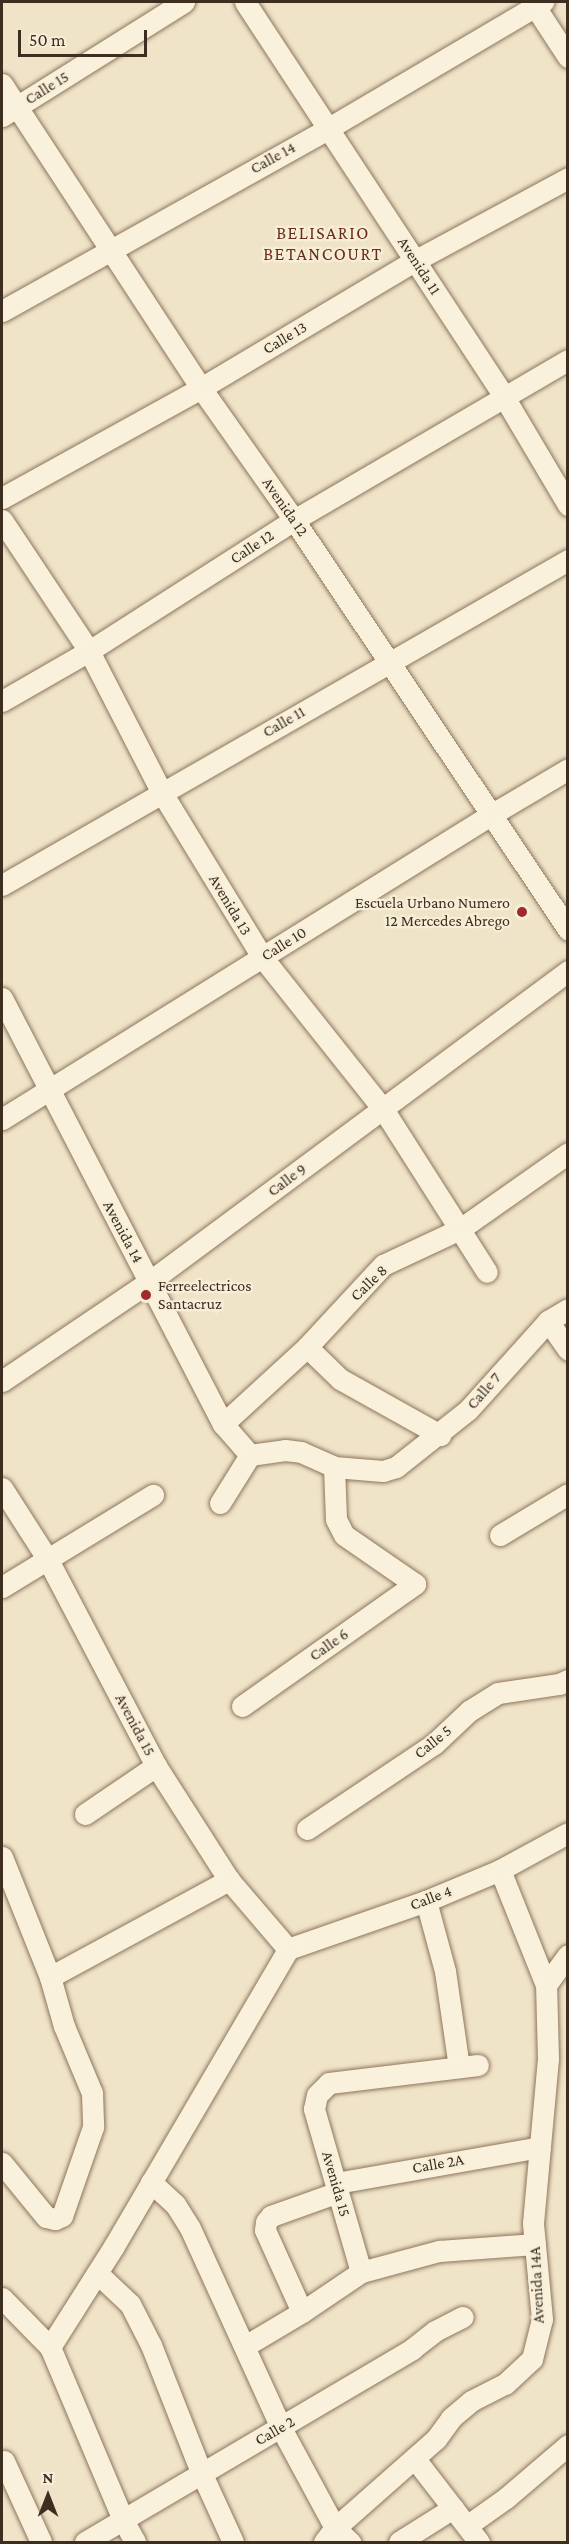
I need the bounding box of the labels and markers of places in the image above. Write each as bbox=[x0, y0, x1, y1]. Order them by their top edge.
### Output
place label: Escuela Urbano Numero 12 Mercedes Abrego bbox=[355, 893, 510, 931]
marker: Escuela Urbano Numero 12 Mercedes Abrego bbox=[515, 905, 529, 919]
place label: Ferreelectricos Santacruz bbox=[158, 1276, 251, 1314]
marker: Ferreelectricos Santacruz bbox=[139, 1288, 153, 1302]

